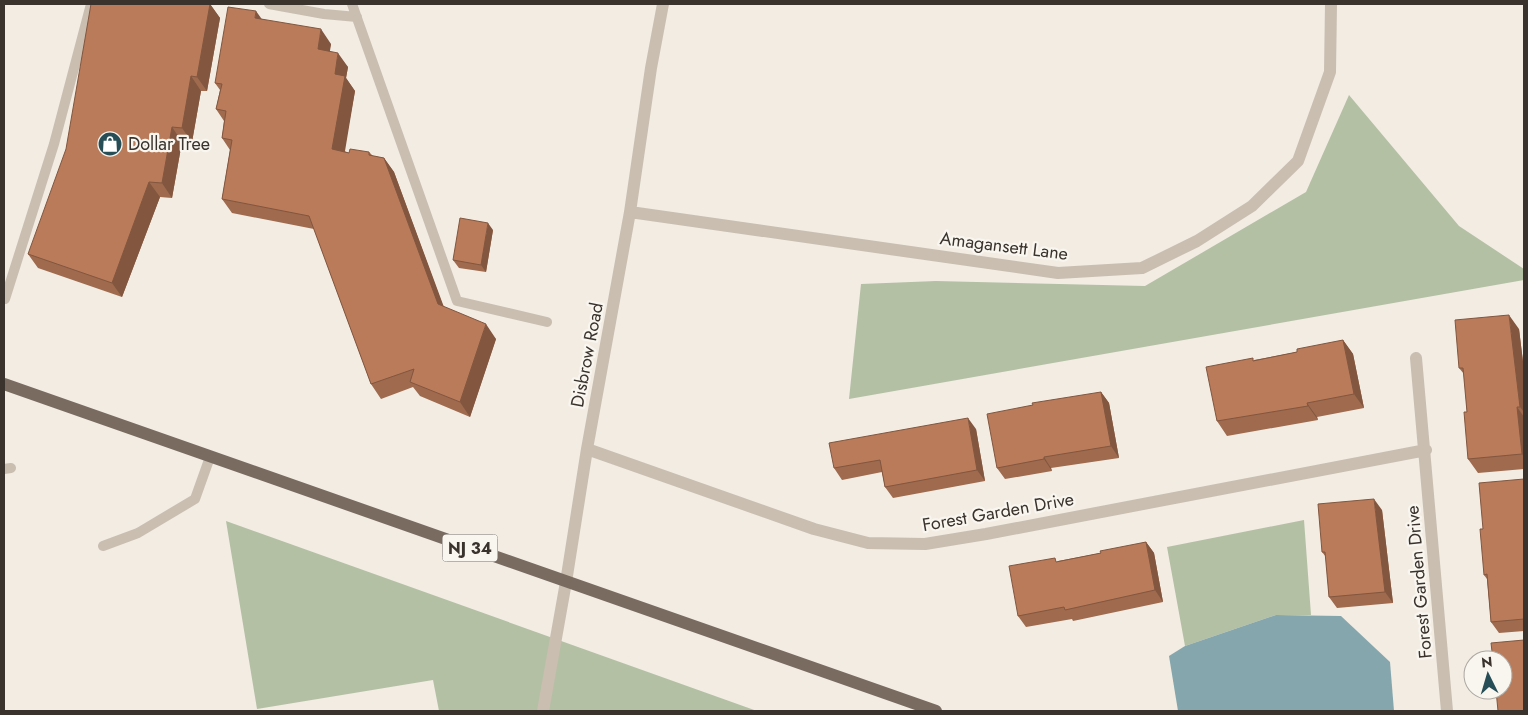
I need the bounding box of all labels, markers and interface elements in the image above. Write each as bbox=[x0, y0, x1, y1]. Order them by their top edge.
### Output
shop icon: Dollar Tree bbox=[97, 131, 123, 157]
place label: Dollar Tree bbox=[128, 131, 210, 157]
street label: Amagansett Lane bbox=[938, 225, 1070, 267]
street label: Disbrow Road bbox=[564, 300, 610, 410]
street label: Forest Garden Drive bbox=[920, 486, 1076, 538]
street label: Forest Garden Drive bbox=[1399, 504, 1439, 660]
road number: NJ 34 bbox=[442, 534, 498, 562]
north arrow bbox=[1463, 650, 1513, 700]
text: N bbox=[1480, 652, 1493, 672]

